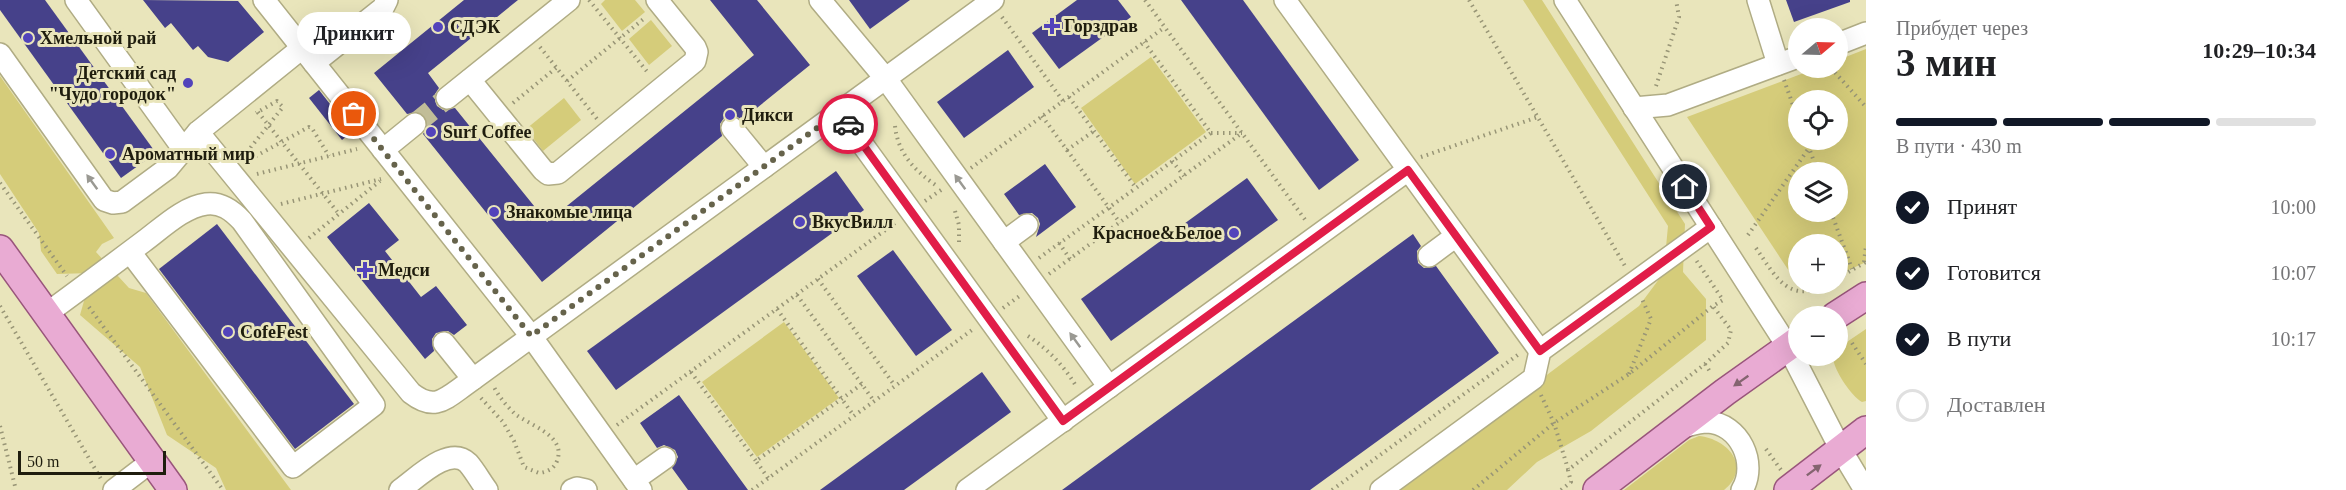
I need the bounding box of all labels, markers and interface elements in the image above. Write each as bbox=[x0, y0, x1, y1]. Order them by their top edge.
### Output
callout: Дринкит bbox=[297, 12, 411, 54]
place label: Горздрав bbox=[1064, 16, 1138, 36]
place label: СДЭК bbox=[450, 17, 500, 37]
text: Прибудет через bbox=[1896, 17, 2028, 39]
north arrow bbox=[1788, 18, 1848, 78]
map controls bbox=[1788, 18, 1848, 366]
marker: Горздрав bbox=[1045, 19, 1059, 33]
marker: СДЭК bbox=[431, 20, 445, 34]
text: Дринкит bbox=[314, 22, 394, 44]
place label: Хмельной рай bbox=[40, 28, 157, 48]
marker: Хмельной рай bbox=[21, 31, 35, 45]
text: 10:29–10:34 bbox=[2202, 38, 2316, 63]
text: 3 мин bbox=[1896, 41, 1997, 84]
place label: Детский сад "Чудо городок" bbox=[49, 63, 176, 104]
marker: Детский сад "Чудо городок" bbox=[181, 76, 195, 90]
pin bbox=[328, 88, 379, 139]
button: locate bbox=[1788, 90, 1848, 150]
courier bbox=[818, 94, 878, 154]
icon: bag bbox=[337, 97, 370, 130]
place label: Дикси bbox=[742, 105, 793, 125]
marker: Дикси bbox=[723, 108, 737, 122]
icon: car bbox=[832, 108, 865, 141]
place label: Surf Coffee bbox=[443, 122, 531, 142]
marker: Surf Coffee bbox=[424, 125, 438, 139]
text: В пути · 430 m bbox=[1896, 135, 2022, 157]
place label: Ароматный мир bbox=[122, 144, 255, 164]
marker: Ароматный мир bbox=[103, 147, 117, 161]
pin bbox=[1659, 161, 1710, 212]
button: layers bbox=[1788, 162, 1848, 222]
icon: home bbox=[1668, 170, 1701, 203]
one-way arrow bbox=[955, 174, 967, 189]
one-way arrow bbox=[86, 175, 98, 191]
icon: check bbox=[1896, 191, 1929, 224]
text: Принят bbox=[1947, 194, 2017, 219]
text: 10:00 bbox=[2270, 196, 2316, 218]
place label: Знакомые лица bbox=[506, 202, 632, 222]
marker: Знакомые лица bbox=[487, 205, 501, 219]
place label: ВкусВилл bbox=[812, 212, 893, 232]
marker: ВкусВилл bbox=[793, 215, 807, 229]
place label: Красное&Белое bbox=[1093, 223, 1222, 243]
marker: Красное&Белое bbox=[1227, 226, 1241, 240]
button: + bbox=[1788, 234, 1848, 294]
icon: check bbox=[1896, 257, 1929, 290]
place label: Медси bbox=[378, 260, 430, 280]
text: Готовится bbox=[1947, 260, 2041, 285]
marker: Медси bbox=[356, 261, 374, 279]
text: 10:07 bbox=[2270, 262, 2316, 284]
button: − bbox=[1788, 306, 1848, 366]
place label: CofeFest bbox=[240, 322, 308, 342]
icon: check bbox=[1896, 323, 1929, 356]
marker: CofeFest bbox=[221, 325, 235, 339]
text: В пути bbox=[1947, 326, 2011, 351]
text: 10:17 bbox=[2270, 328, 2316, 350]
one-way arrow bbox=[1069, 332, 1081, 348]
one-way arrow bbox=[1733, 375, 1749, 387]
text: Доставлен bbox=[1947, 392, 2046, 417]
scale bar bbox=[18, 448, 166, 476]
text: 50 m bbox=[27, 453, 59, 470]
one-way arrow bbox=[1807, 464, 1822, 476]

